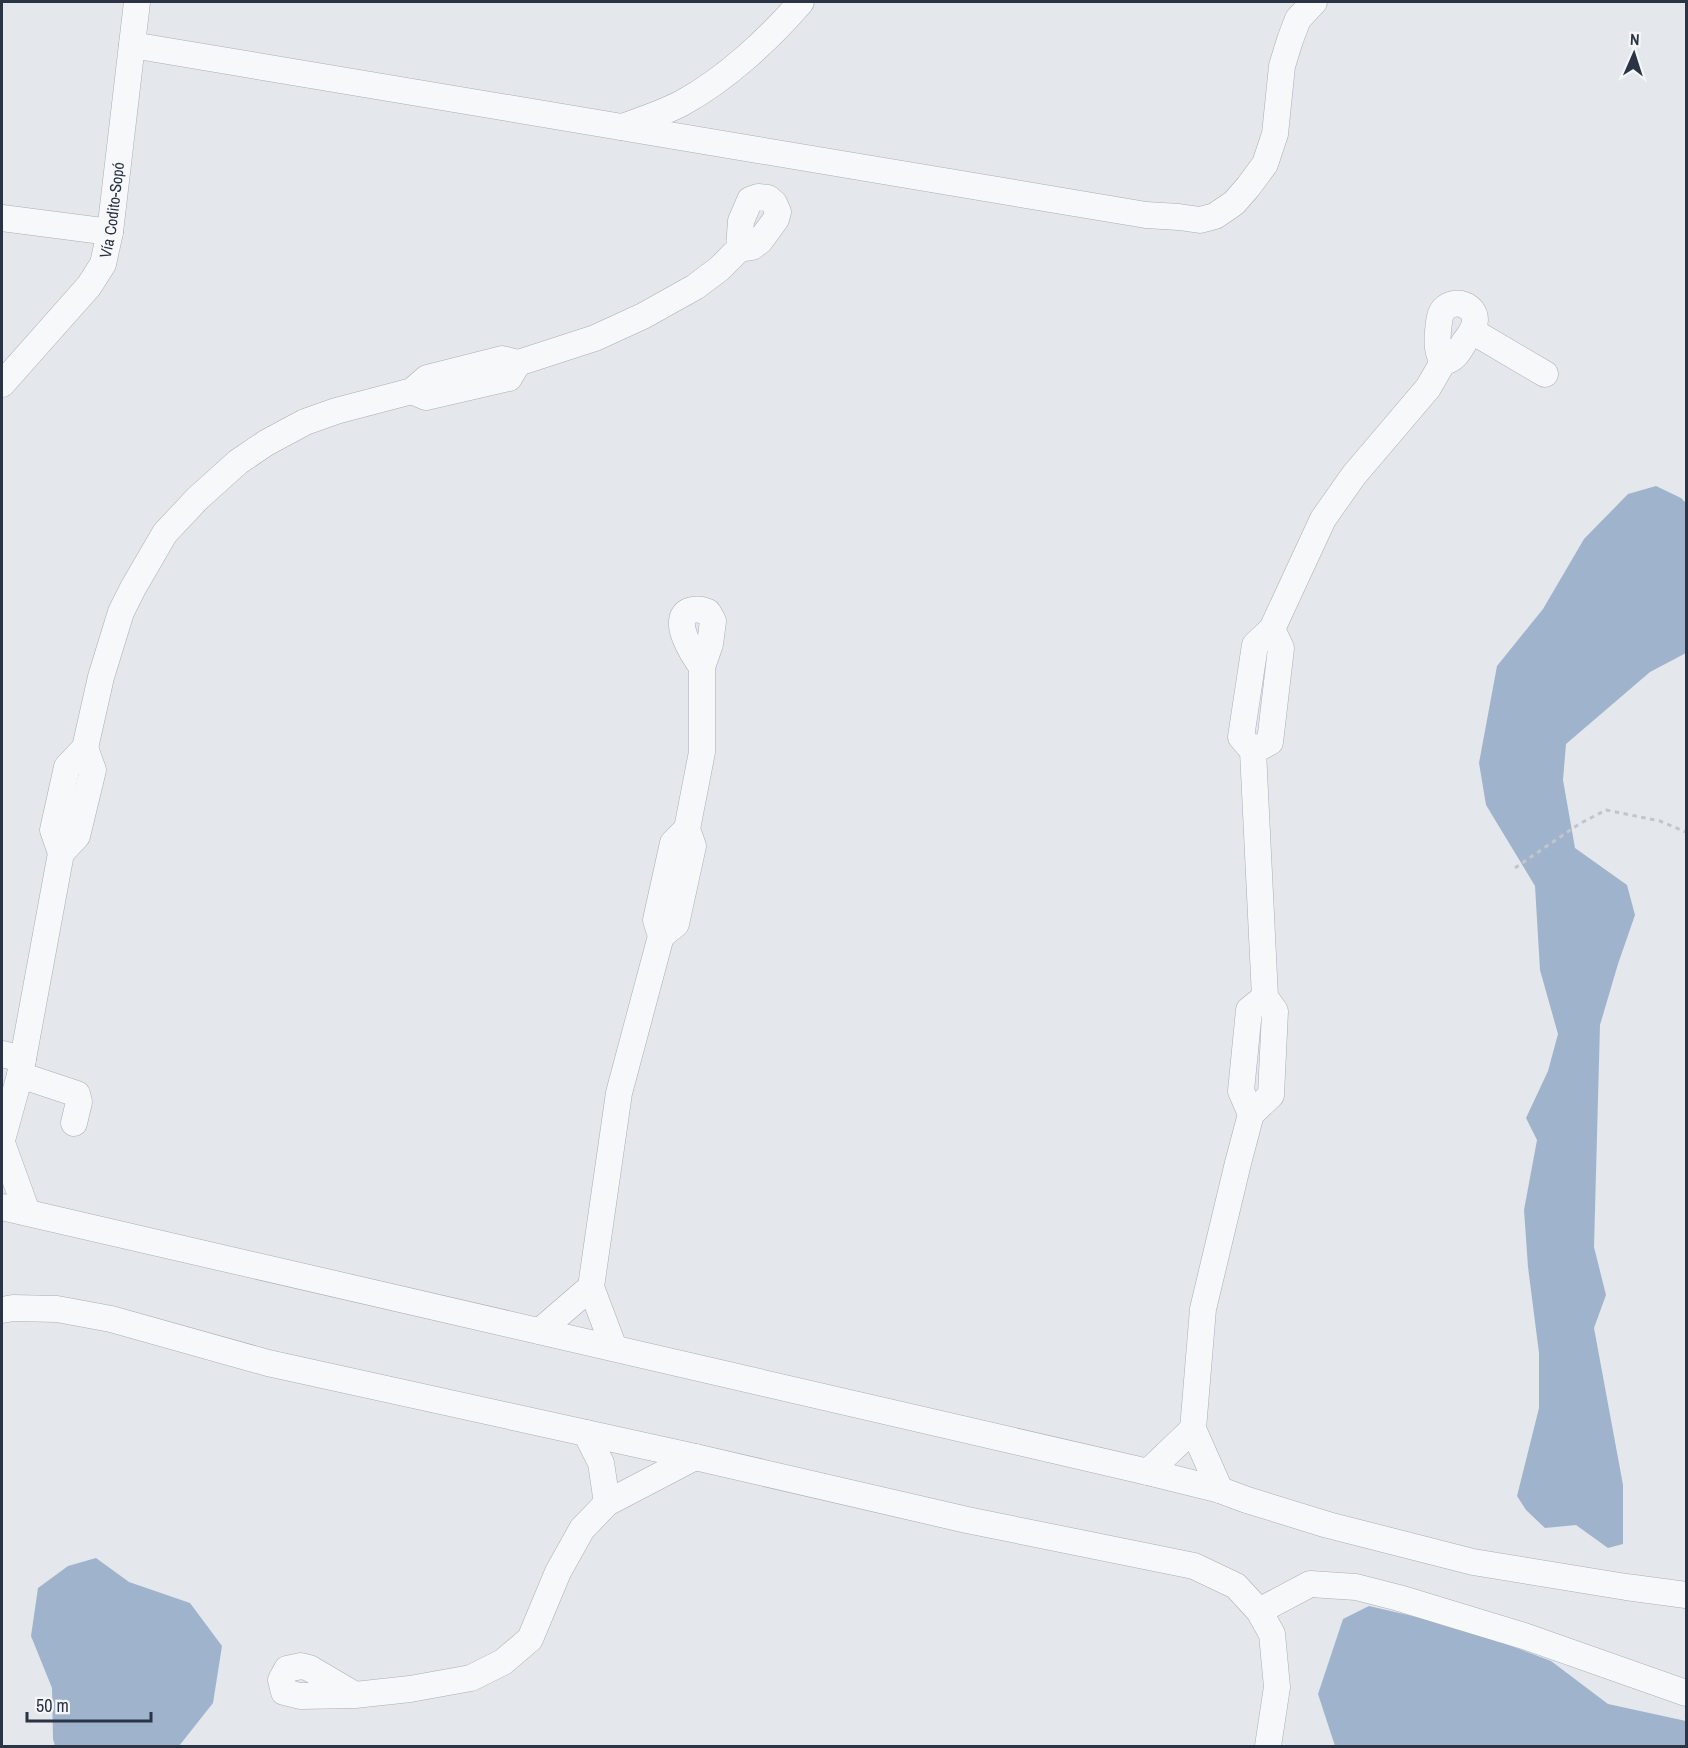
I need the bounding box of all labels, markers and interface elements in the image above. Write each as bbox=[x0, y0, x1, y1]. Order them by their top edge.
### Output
north arrow bbox=[1604, 24, 1664, 84]
text: N bbox=[1629, 28, 1640, 50]
street label: Vía Codito-Sopó bbox=[94, 161, 129, 260]
scale bar bbox=[27, 1685, 152, 1723]
text: 50 m bbox=[36, 1693, 69, 1718]

